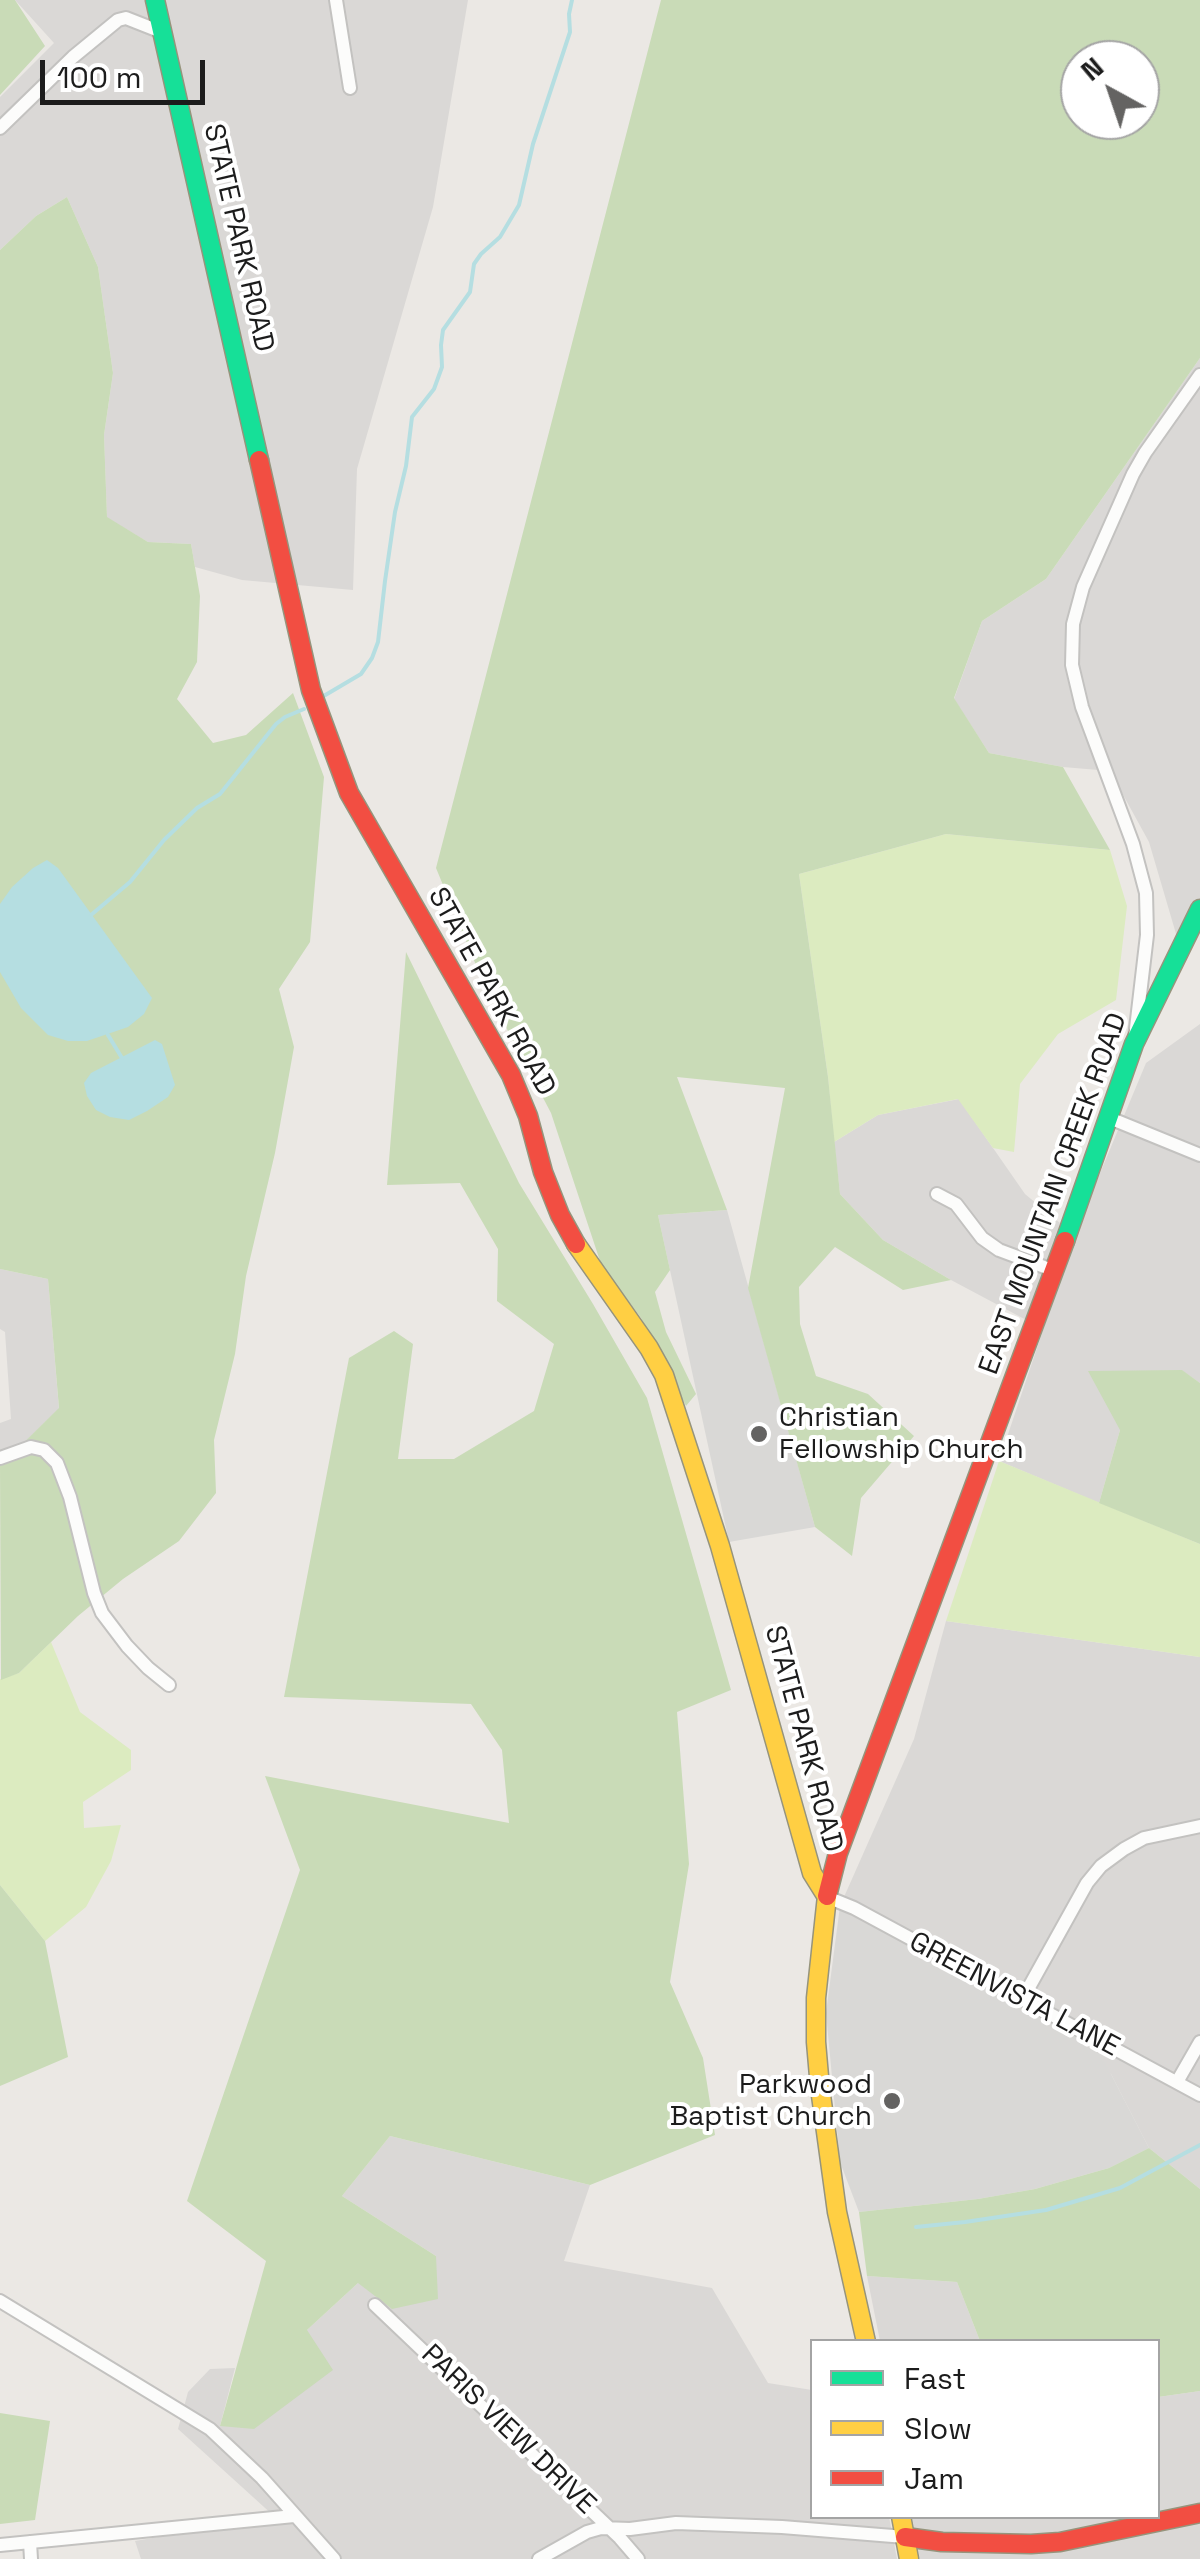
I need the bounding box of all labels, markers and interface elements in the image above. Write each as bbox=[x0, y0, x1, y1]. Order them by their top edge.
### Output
scale bar bbox=[45, 40, 210, 102]
north arrow bbox=[1060, 40, 1160, 140]
text: N bbox=[1073, 49, 1111, 88]
text: 100 m bbox=[57, 58, 142, 97]
street label: STATE PARK ROAD bbox=[195, 121, 281, 355]
street label: STATE PARK ROAD bbox=[420, 882, 562, 1102]
street label: EAST MOUNTAIN CREEK ROAD bbox=[973, 1009, 1135, 1379]
place label: Christian Fellowship Church bbox=[779, 1401, 1024, 1467]
marker: Christian Fellowship Church bbox=[748, 1423, 770, 1445]
street label: STATE PARK ROAD bbox=[757, 1622, 849, 1856]
street label: GREENVISTA LANE bbox=[903, 1925, 1125, 2065]
place label: Parkwood Baptist Church bbox=[670, 2068, 872, 2134]
marker: Parkwood Baptist Church bbox=[881, 2090, 903, 2112]
street label: PARIS VIEW DRIVE bbox=[414, 2338, 602, 2522]
legend bbox=[810, 2339, 1160, 2519]
text: Fast bbox=[904, 2359, 966, 2398]
text: Slow bbox=[904, 2409, 972, 2448]
text: Jam bbox=[904, 2459, 964, 2498]

